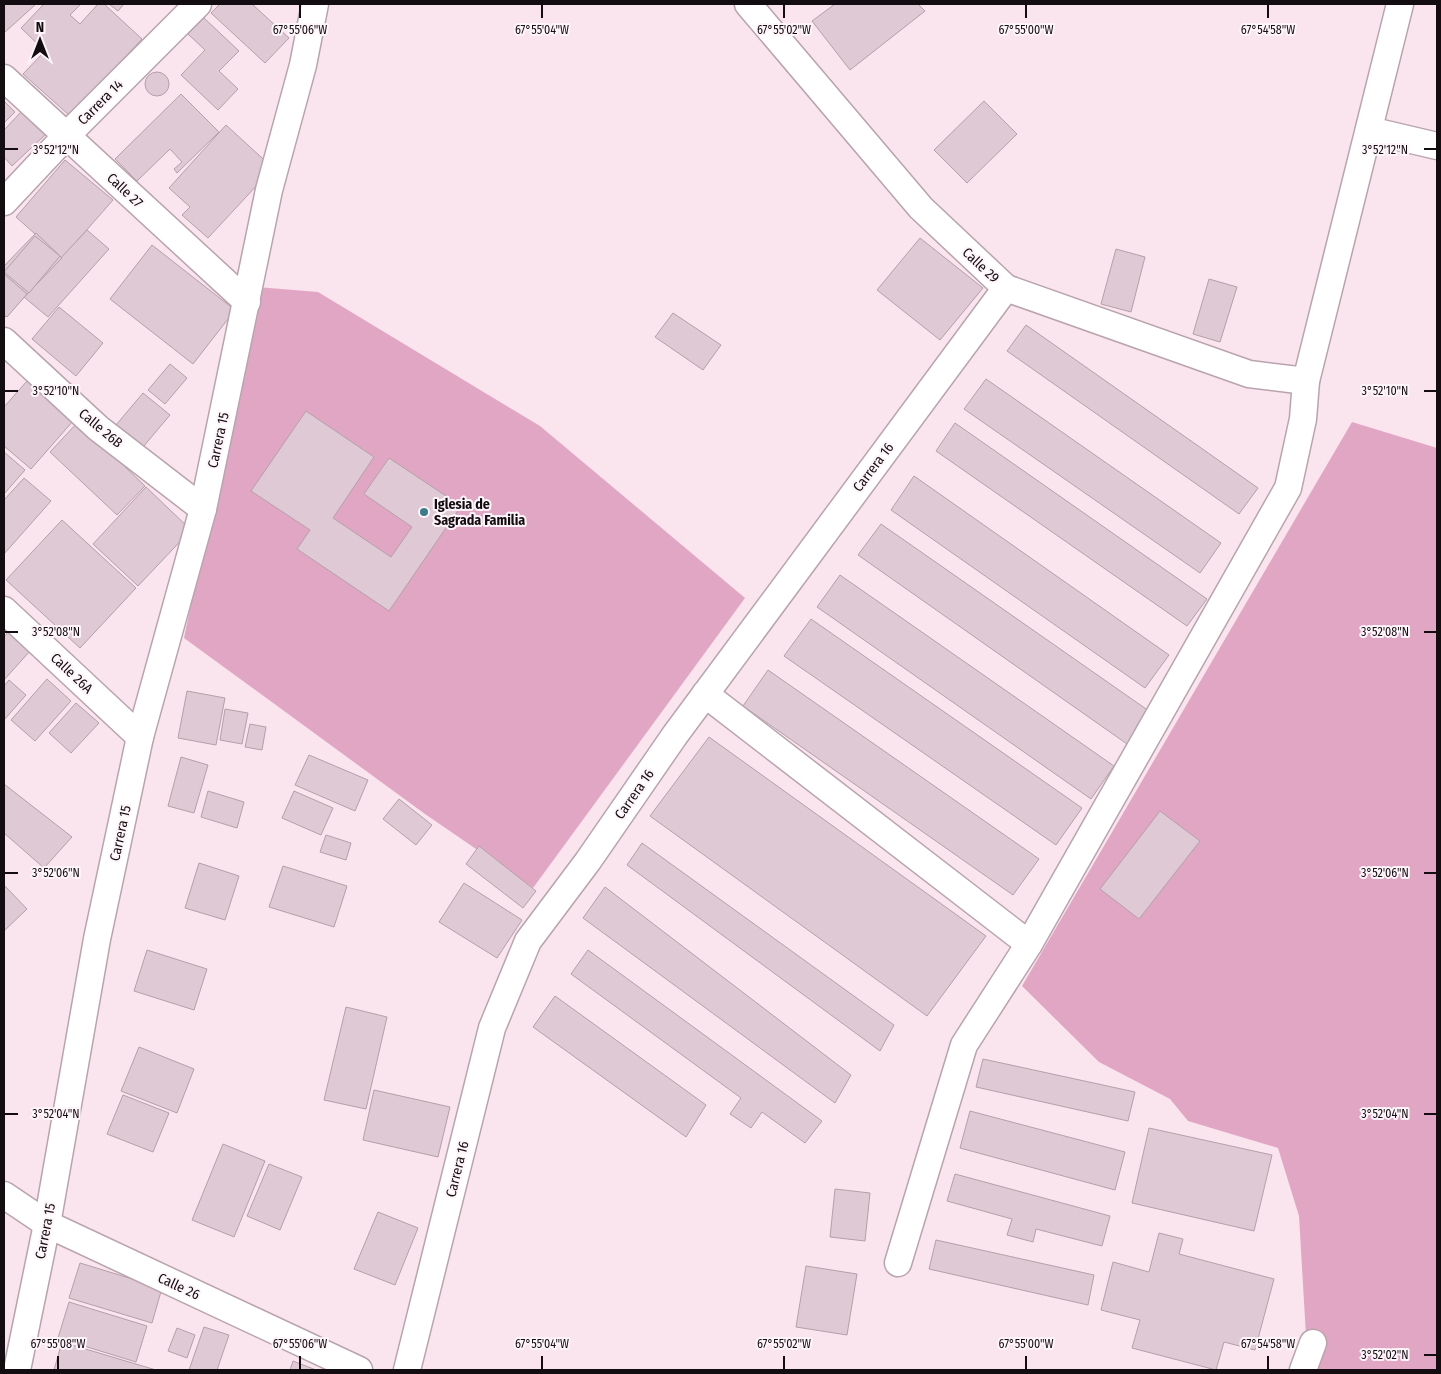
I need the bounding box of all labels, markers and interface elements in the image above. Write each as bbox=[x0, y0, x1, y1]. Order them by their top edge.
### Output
north arrow bbox=[15, 15, 65, 65]
text: N bbox=[36, 19, 44, 36]
text: 67°55'06"W bbox=[273, 23, 327, 37]
text: 67°55'04"W bbox=[515, 23, 569, 37]
text: 67°55'02"W bbox=[757, 23, 811, 37]
text: 67°55'00"W bbox=[998, 23, 1054, 37]
text: 67°54'58"W bbox=[1241, 23, 1295, 37]
street label: Carrera 14 bbox=[74, 76, 127, 129]
text: 3°52'12"N bbox=[33, 143, 79, 157]
text: 3°52'12"N bbox=[1362, 143, 1408, 157]
street label: Calle 27 bbox=[103, 169, 146, 211]
street label: Calle 29 bbox=[959, 244, 1003, 287]
text: 3°52'10"N bbox=[33, 384, 79, 398]
text: 3°52'10"N bbox=[1362, 384, 1408, 398]
street label: Calle 26B bbox=[75, 405, 126, 452]
street label: Carrera 15 bbox=[204, 411, 233, 470]
street label: Carrera 16 bbox=[849, 439, 897, 495]
place label: Iglesia de Sagrada Familia bbox=[434, 496, 525, 529]
marker: Iglesia de Sagrada Familia bbox=[418, 506, 430, 518]
text: 3°52'08"N bbox=[32, 625, 80, 639]
text: 3°52'08"N bbox=[1361, 625, 1409, 639]
street label: Calle 26A bbox=[47, 650, 97, 698]
street label: Carrera 16 bbox=[611, 766, 658, 823]
street label: Carrera 15 bbox=[106, 804, 135, 863]
text: 3°52'06"N bbox=[32, 866, 80, 880]
text: 3°52'06"N bbox=[1361, 866, 1409, 880]
text: 3°52'04"N bbox=[32, 1107, 80, 1121]
text: 3°52'04"N bbox=[1361, 1107, 1409, 1121]
street label: Carrera 16 bbox=[442, 1139, 473, 1199]
street label: Carrera 15 bbox=[32, 1202, 59, 1261]
street label: Calle 26 bbox=[155, 1269, 203, 1304]
text: 67°55'08"W bbox=[31, 1337, 85, 1351]
text: 67°55'06"W bbox=[273, 1337, 327, 1351]
text: 67°55'04"W bbox=[515, 1337, 569, 1351]
text: 67°55'02"W bbox=[757, 1337, 811, 1351]
text: 67°55'00"W bbox=[998, 1337, 1054, 1351]
text: 67°54'58"W bbox=[1241, 1337, 1295, 1351]
text: 3°52'02"N bbox=[1361, 1348, 1409, 1362]

